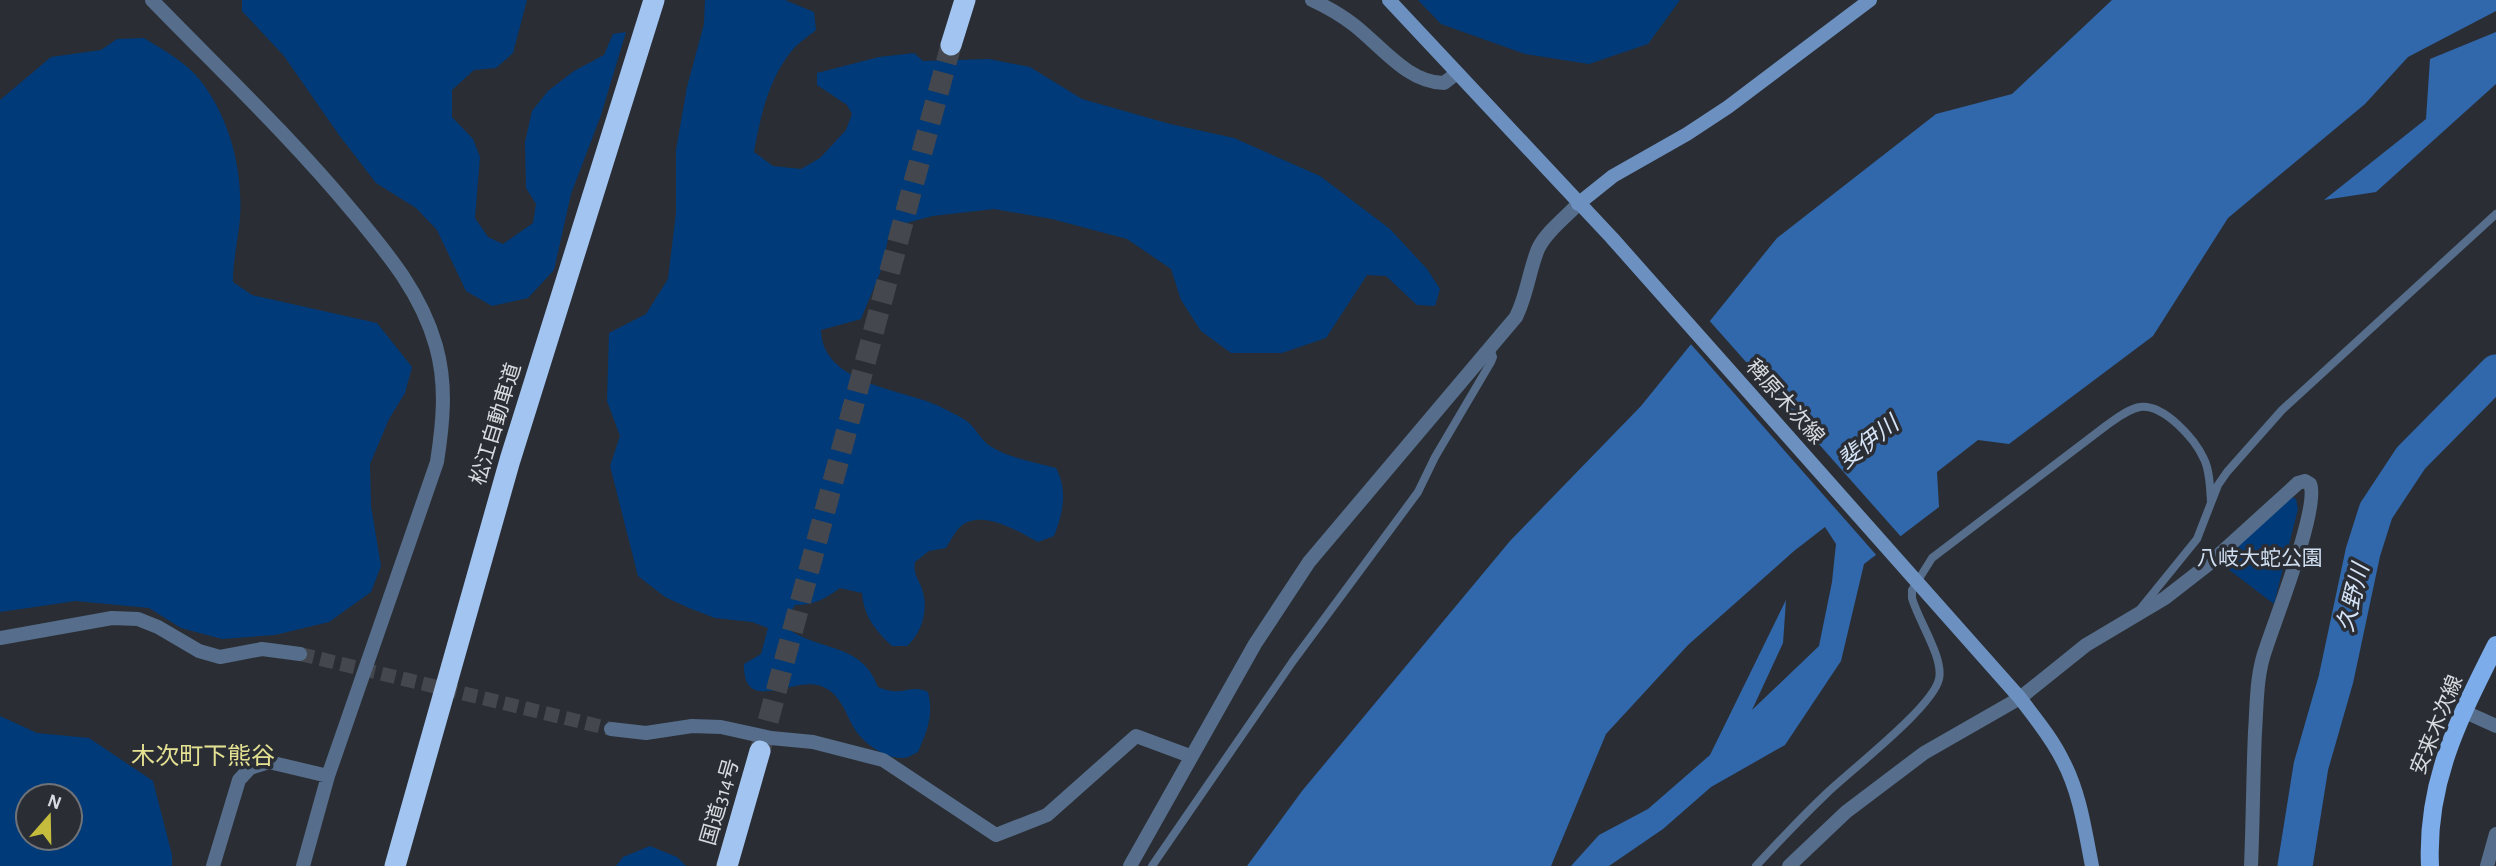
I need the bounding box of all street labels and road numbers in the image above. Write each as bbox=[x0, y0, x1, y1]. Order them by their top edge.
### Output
street label: 稗原木次線 bbox=[1742, 355, 1829, 448]
street label: 松江自動車道 bbox=[467, 360, 524, 487]
street label: 安来木次線 bbox=[2407, 672, 2466, 778]
street label: 国道314号 bbox=[697, 756, 742, 848]

